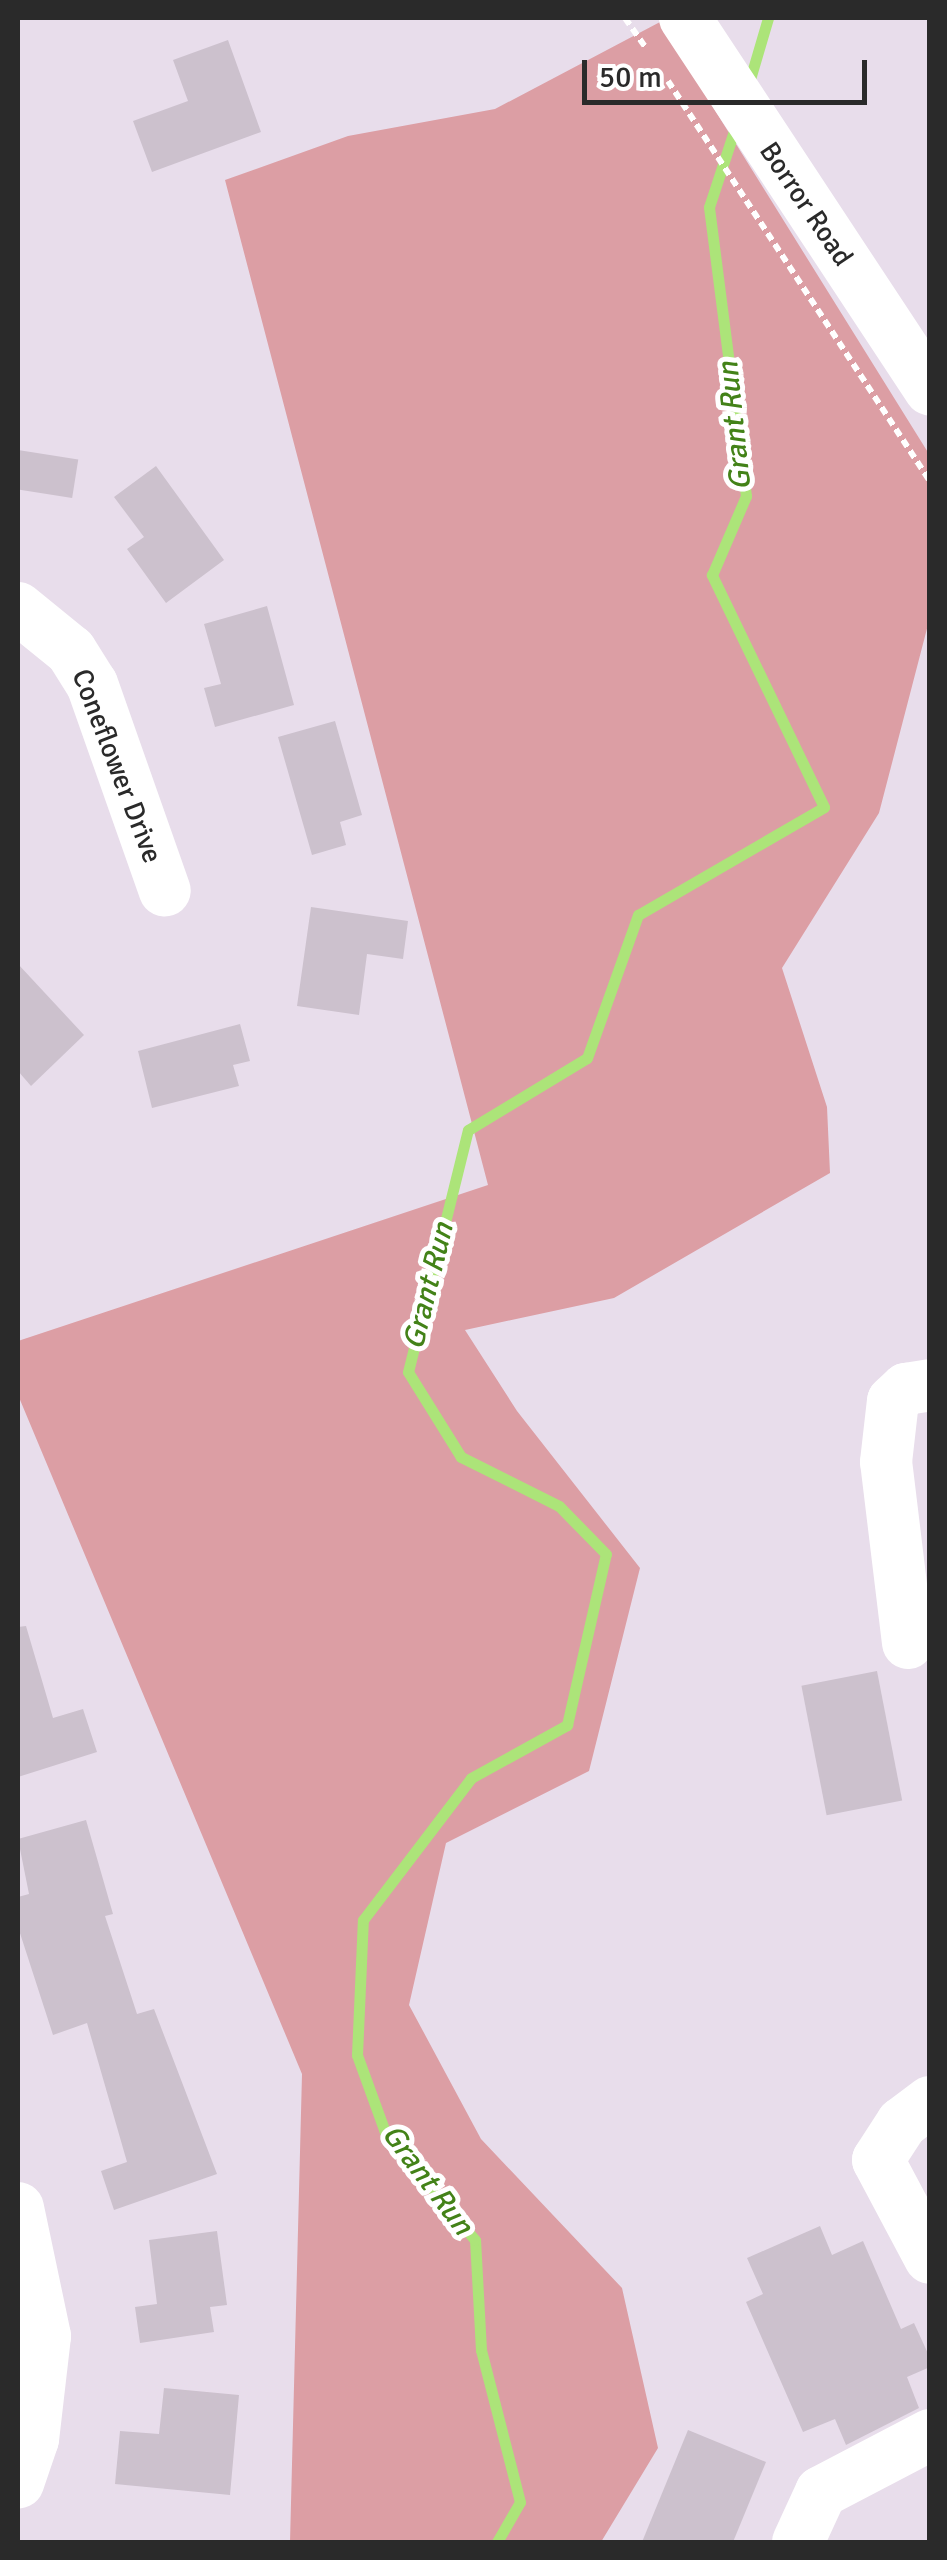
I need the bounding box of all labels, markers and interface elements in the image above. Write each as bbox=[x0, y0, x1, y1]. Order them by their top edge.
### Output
scale bar bbox=[587, 40, 872, 102]
text: 50 m bbox=[599, 59, 662, 96]
street label: Borror Road bbox=[752, 136, 860, 272]
water label: Grant Run bbox=[710, 360, 760, 492]
street label: Coneflower Drive bbox=[65, 664, 169, 868]
water label: Grant Run bbox=[396, 1219, 462, 1353]
water label: Grant Run bbox=[374, 2118, 480, 2242]

